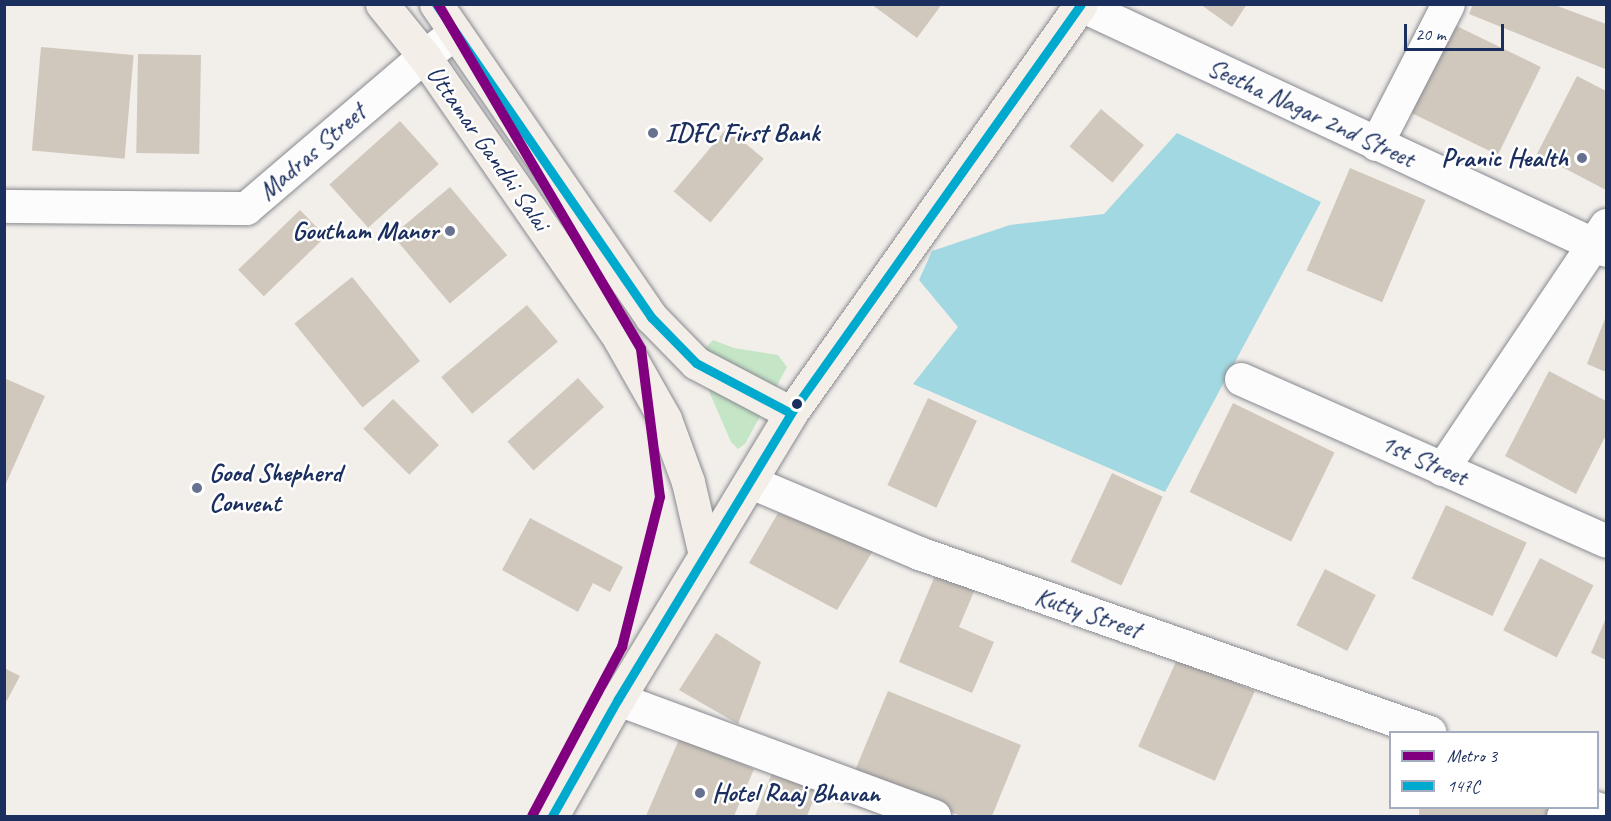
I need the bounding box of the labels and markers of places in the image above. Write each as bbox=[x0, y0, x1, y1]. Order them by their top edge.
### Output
place label: IDFC First Bank bbox=[665, 117, 821, 149]
marker: IDFC First Bank bbox=[646, 126, 660, 140]
place label: Pranic Health bbox=[1442, 142, 1568, 174]
marker: Pranic Health bbox=[1573, 149, 1591, 167]
place label: Goutham Manor bbox=[292, 215, 438, 247]
marker: Goutham Manor bbox=[443, 224, 457, 238]
unlabelled marker bbox=[791, 398, 803, 410]
place label: Good Shepherd Convent bbox=[209, 457, 342, 518]
marker: Good Shepherd Convent bbox=[190, 481, 204, 495]
place label: Hotel Raaj Bhavan bbox=[712, 777, 881, 809]
marker: Hotel Raaj Bhavan bbox=[693, 786, 707, 800]

